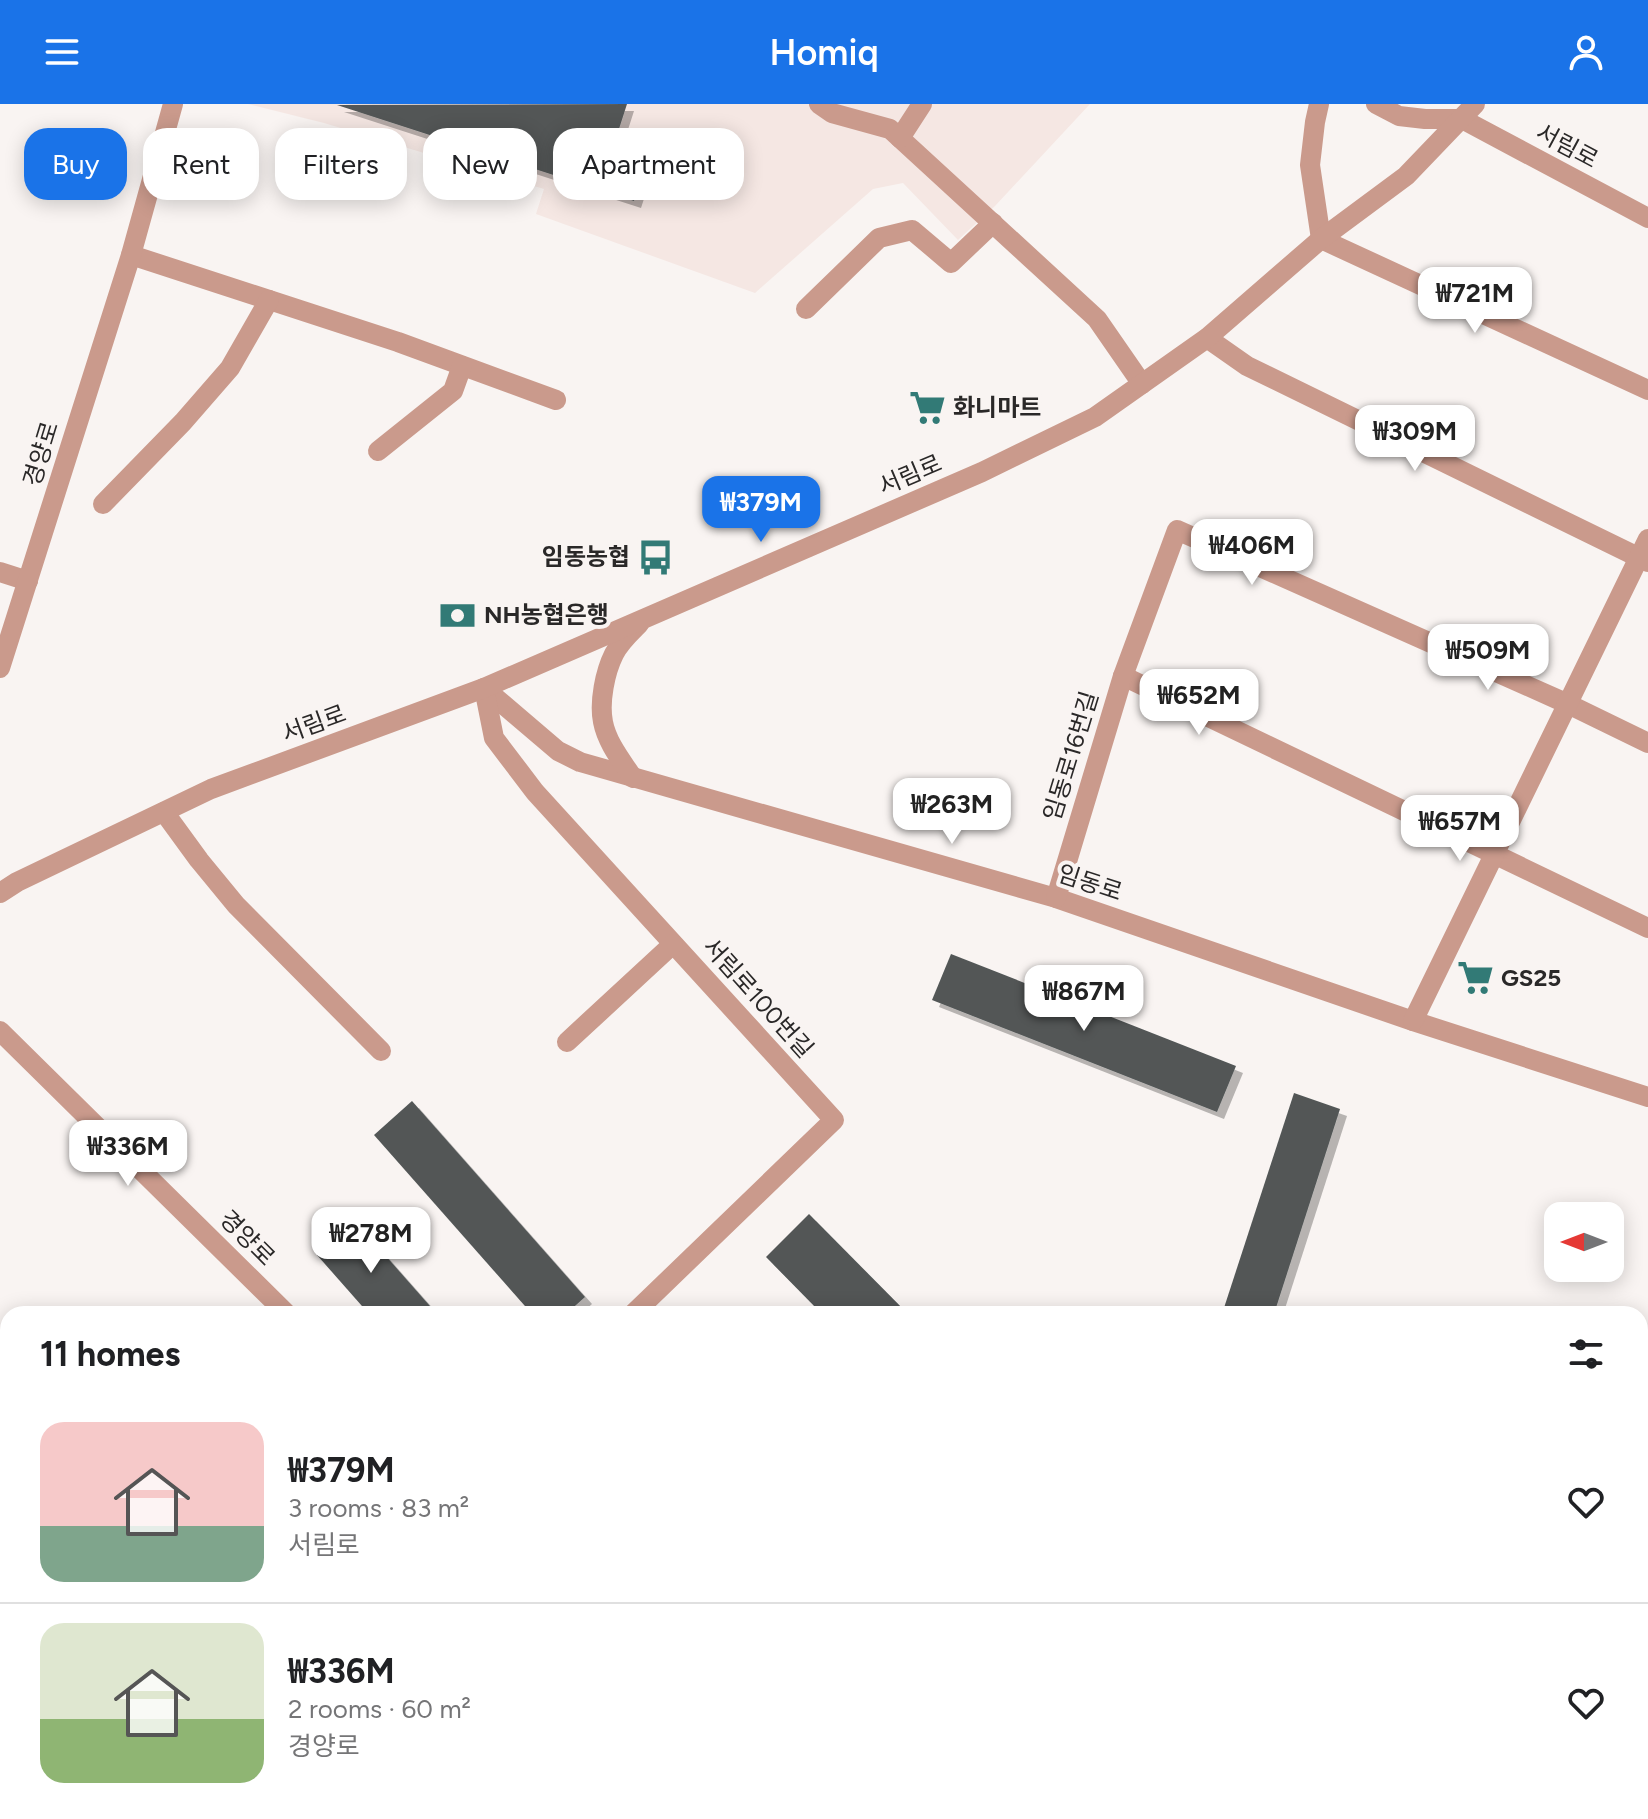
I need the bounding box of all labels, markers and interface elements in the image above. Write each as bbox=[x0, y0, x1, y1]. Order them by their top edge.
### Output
icon: menu bbox=[40, 30, 84, 74]
icon: person bbox=[1564, 30, 1608, 74]
text: Homiq bbox=[769, 31, 879, 74]
street label: 서림로 bbox=[1531, 117, 1603, 174]
chip: Buy bbox=[24, 128, 127, 200]
chip: Rent bbox=[143, 128, 259, 200]
chip: Filters bbox=[275, 128, 407, 200]
chip: New bbox=[423, 128, 537, 200]
chip: Apartment bbox=[553, 128, 744, 200]
pin: ₩721M bbox=[1419, 267, 1531, 335]
text: ₩721M bbox=[1436, 277, 1514, 309]
supermarket icon: 화니마트 bbox=[908, 389, 946, 427]
place label: 화니마트 bbox=[953, 393, 1041, 422]
pin: ₩309M bbox=[1359, 405, 1471, 473]
text: ₩309M bbox=[1373, 415, 1457, 447]
street label: 경양로 bbox=[17, 418, 64, 490]
street label: 서림로 bbox=[874, 448, 946, 501]
pin: ₩379M bbox=[705, 476, 817, 544]
text: ₩379M bbox=[720, 486, 802, 518]
pin: ₩406M bbox=[1196, 519, 1308, 587]
text: ₩406M bbox=[1209, 529, 1295, 561]
bus stop icon: 임동농협 bbox=[637, 538, 675, 576]
place label: 임동농협 bbox=[542, 542, 630, 571]
bank icon: NH농협은행 bbox=[439, 596, 477, 634]
place label: NH농협은행 bbox=[484, 600, 609, 629]
pin: ₩509M bbox=[1432, 624, 1544, 692]
text: ₩509M bbox=[1446, 634, 1530, 666]
pin: ₩652M bbox=[1143, 669, 1255, 737]
text: ₩652M bbox=[1158, 679, 1240, 711]
street label: 임동로16번길 bbox=[1037, 688, 1104, 824]
street label: 서림로 bbox=[278, 699, 350, 748]
pin: ₩263M bbox=[896, 778, 1008, 846]
text: ₩263M bbox=[911, 788, 993, 820]
pin: ₩657M bbox=[1404, 795, 1516, 863]
text: ₩657M bbox=[1419, 805, 1501, 837]
street label: 임동로 bbox=[1054, 858, 1126, 907]
street label: 서림로100번길 bbox=[697, 932, 820, 1064]
supermarket icon: GS25 bbox=[1456, 959, 1494, 997]
place label: GS25 bbox=[1501, 963, 1561, 992]
pin: ₩867M bbox=[1028, 965, 1140, 1033]
text: ₩867M bbox=[1042, 975, 1126, 1007]
pin: ₩336M bbox=[72, 1120, 184, 1188]
text: ₩336M bbox=[87, 1130, 169, 1162]
north arrow bbox=[1544, 1202, 1624, 1282]
map controls bbox=[1544, 1202, 1624, 1282]
street label: 경양로 bbox=[214, 1204, 281, 1271]
pin: ₩278M bbox=[315, 1207, 427, 1275]
text: ₩278M bbox=[329, 1217, 413, 1249]
icon: filters bbox=[1564, 1332, 1608, 1376]
text: 11 homes bbox=[40, 1334, 180, 1375]
text: ₩379M bbox=[288, 1450, 395, 1491]
icon: home bbox=[104, 1454, 200, 1550]
icon: heart bbox=[1564, 1480, 1608, 1524]
text: 3 rooms · 83 m² bbox=[288, 1492, 469, 1524]
text: 서림로 bbox=[288, 1529, 360, 1561]
text: ₩336M bbox=[288, 1651, 395, 1692]
icon: home bbox=[104, 1655, 200, 1751]
icon: heart bbox=[1564, 1681, 1608, 1725]
text: 2 rooms · 60 m² bbox=[288, 1693, 471, 1725]
text: 경양로 bbox=[288, 1730, 360, 1762]

